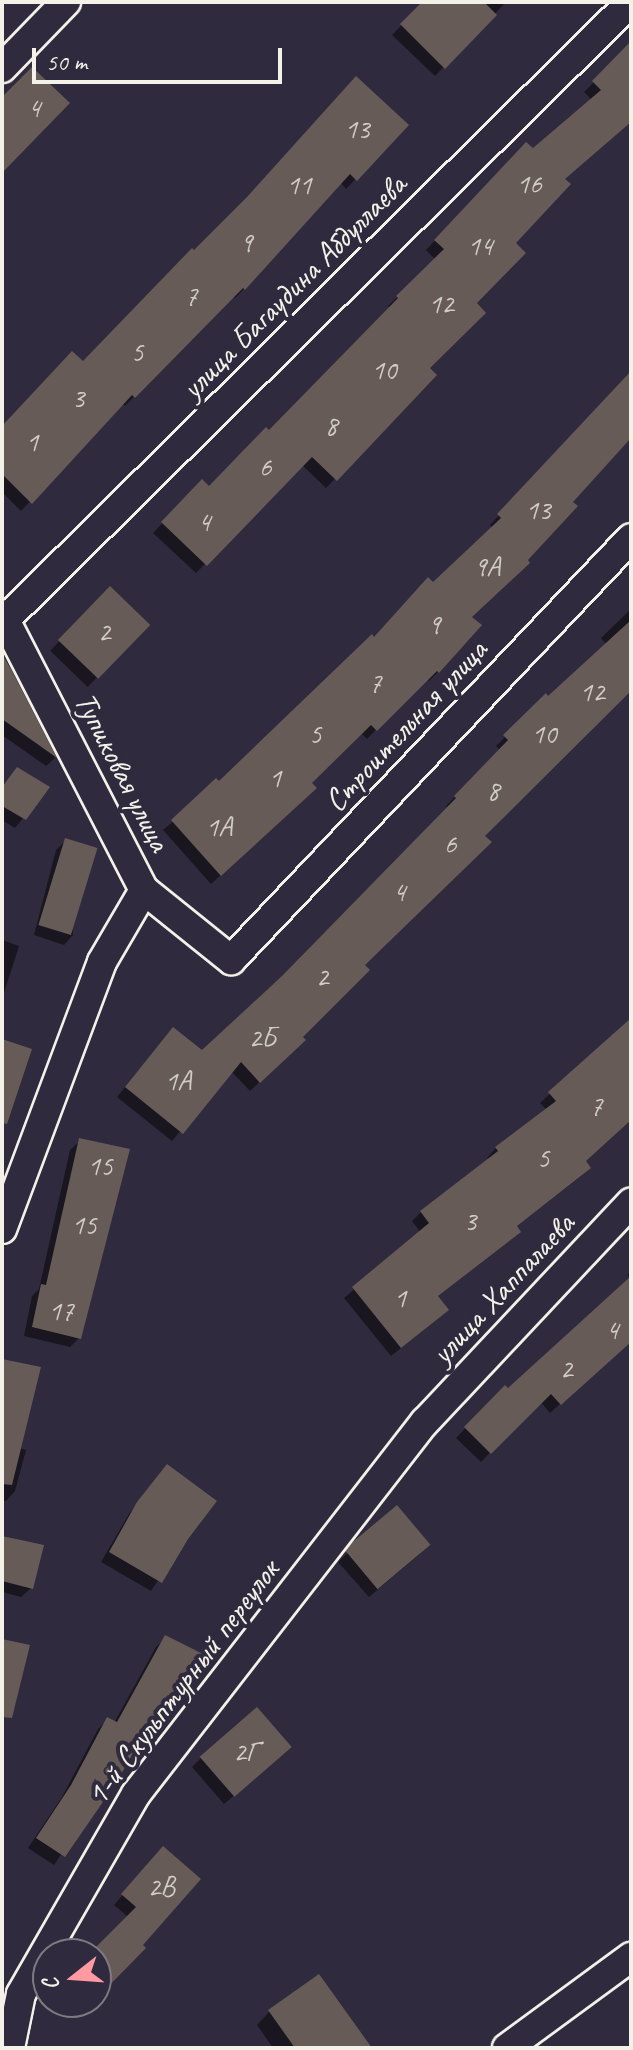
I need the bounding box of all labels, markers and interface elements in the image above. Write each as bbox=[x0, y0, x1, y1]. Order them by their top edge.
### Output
scale bar bbox=[36, 32, 286, 82]
text: 50 m bbox=[46, 47, 87, 77]
house number: 4 bbox=[28, 91, 40, 125]
house number: 13 bbox=[344, 112, 370, 146]
street label: улица Багаудина Абдуллаева bbox=[173, 166, 415, 408]
house number: 16 bbox=[516, 167, 542, 201]
house number: 11 bbox=[286, 168, 312, 202]
house number: 9 bbox=[240, 226, 252, 260]
house number: 14 bbox=[467, 229, 493, 263]
house number: 7 bbox=[185, 279, 197, 313]
house number: 12 bbox=[428, 287, 454, 321]
house number: 5 bbox=[131, 335, 143, 369]
house number: 10 bbox=[371, 353, 397, 387]
house number: 3 bbox=[72, 381, 84, 415]
house number: 8 bbox=[325, 409, 337, 443]
house number: 1 bbox=[26, 425, 38, 459]
house number: 6 bbox=[259, 450, 271, 484]
house number: 13 bbox=[525, 493, 551, 527]
house number: 4 bbox=[198, 505, 210, 539]
house number: 9А bbox=[474, 550, 500, 584]
house number: 9 bbox=[428, 608, 440, 642]
house number: 2 bbox=[98, 615, 110, 649]
street label: Строительная улица bbox=[316, 631, 496, 821]
house number: 7 bbox=[369, 666, 381, 700]
house number: 12 bbox=[579, 675, 605, 709]
street label: Тупиковая улица bbox=[65, 685, 179, 859]
house number: 5 bbox=[309, 717, 321, 751]
house number: 10 bbox=[531, 717, 557, 751]
house number: 1 bbox=[269, 761, 281, 795]
house number: 8 bbox=[487, 774, 499, 808]
house number: 1А bbox=[206, 810, 232, 844]
house number: 6 bbox=[444, 827, 456, 861]
house number: 4 bbox=[393, 875, 405, 909]
house number: 2 bbox=[316, 960, 328, 994]
house number: 2Б bbox=[249, 1021, 275, 1055]
house number: 1А bbox=[165, 1064, 191, 1098]
house number: 7 bbox=[590, 1089, 602, 1123]
house number: 5 bbox=[537, 1141, 549, 1175]
house number: 15 bbox=[87, 1149, 113, 1183]
house number: 3 bbox=[464, 1204, 476, 1238]
street label: улица Хаппалаева bbox=[423, 1205, 583, 1373]
house number: 15 bbox=[71, 1208, 97, 1242]
house number: 1 bbox=[394, 1281, 406, 1315]
house number: 17 bbox=[48, 1294, 74, 1328]
house number: 4 bbox=[606, 1313, 618, 1347]
house number: 2 bbox=[560, 1352, 572, 1386]
street label: 1-й Скульптурный переулок bbox=[78, 1553, 288, 1813]
house number: 2Г bbox=[233, 1735, 259, 1769]
house number: 2В bbox=[148, 1870, 174, 1904]
north arrow bbox=[32, 1938, 112, 2018]
text: С bbox=[36, 1975, 66, 1994]

